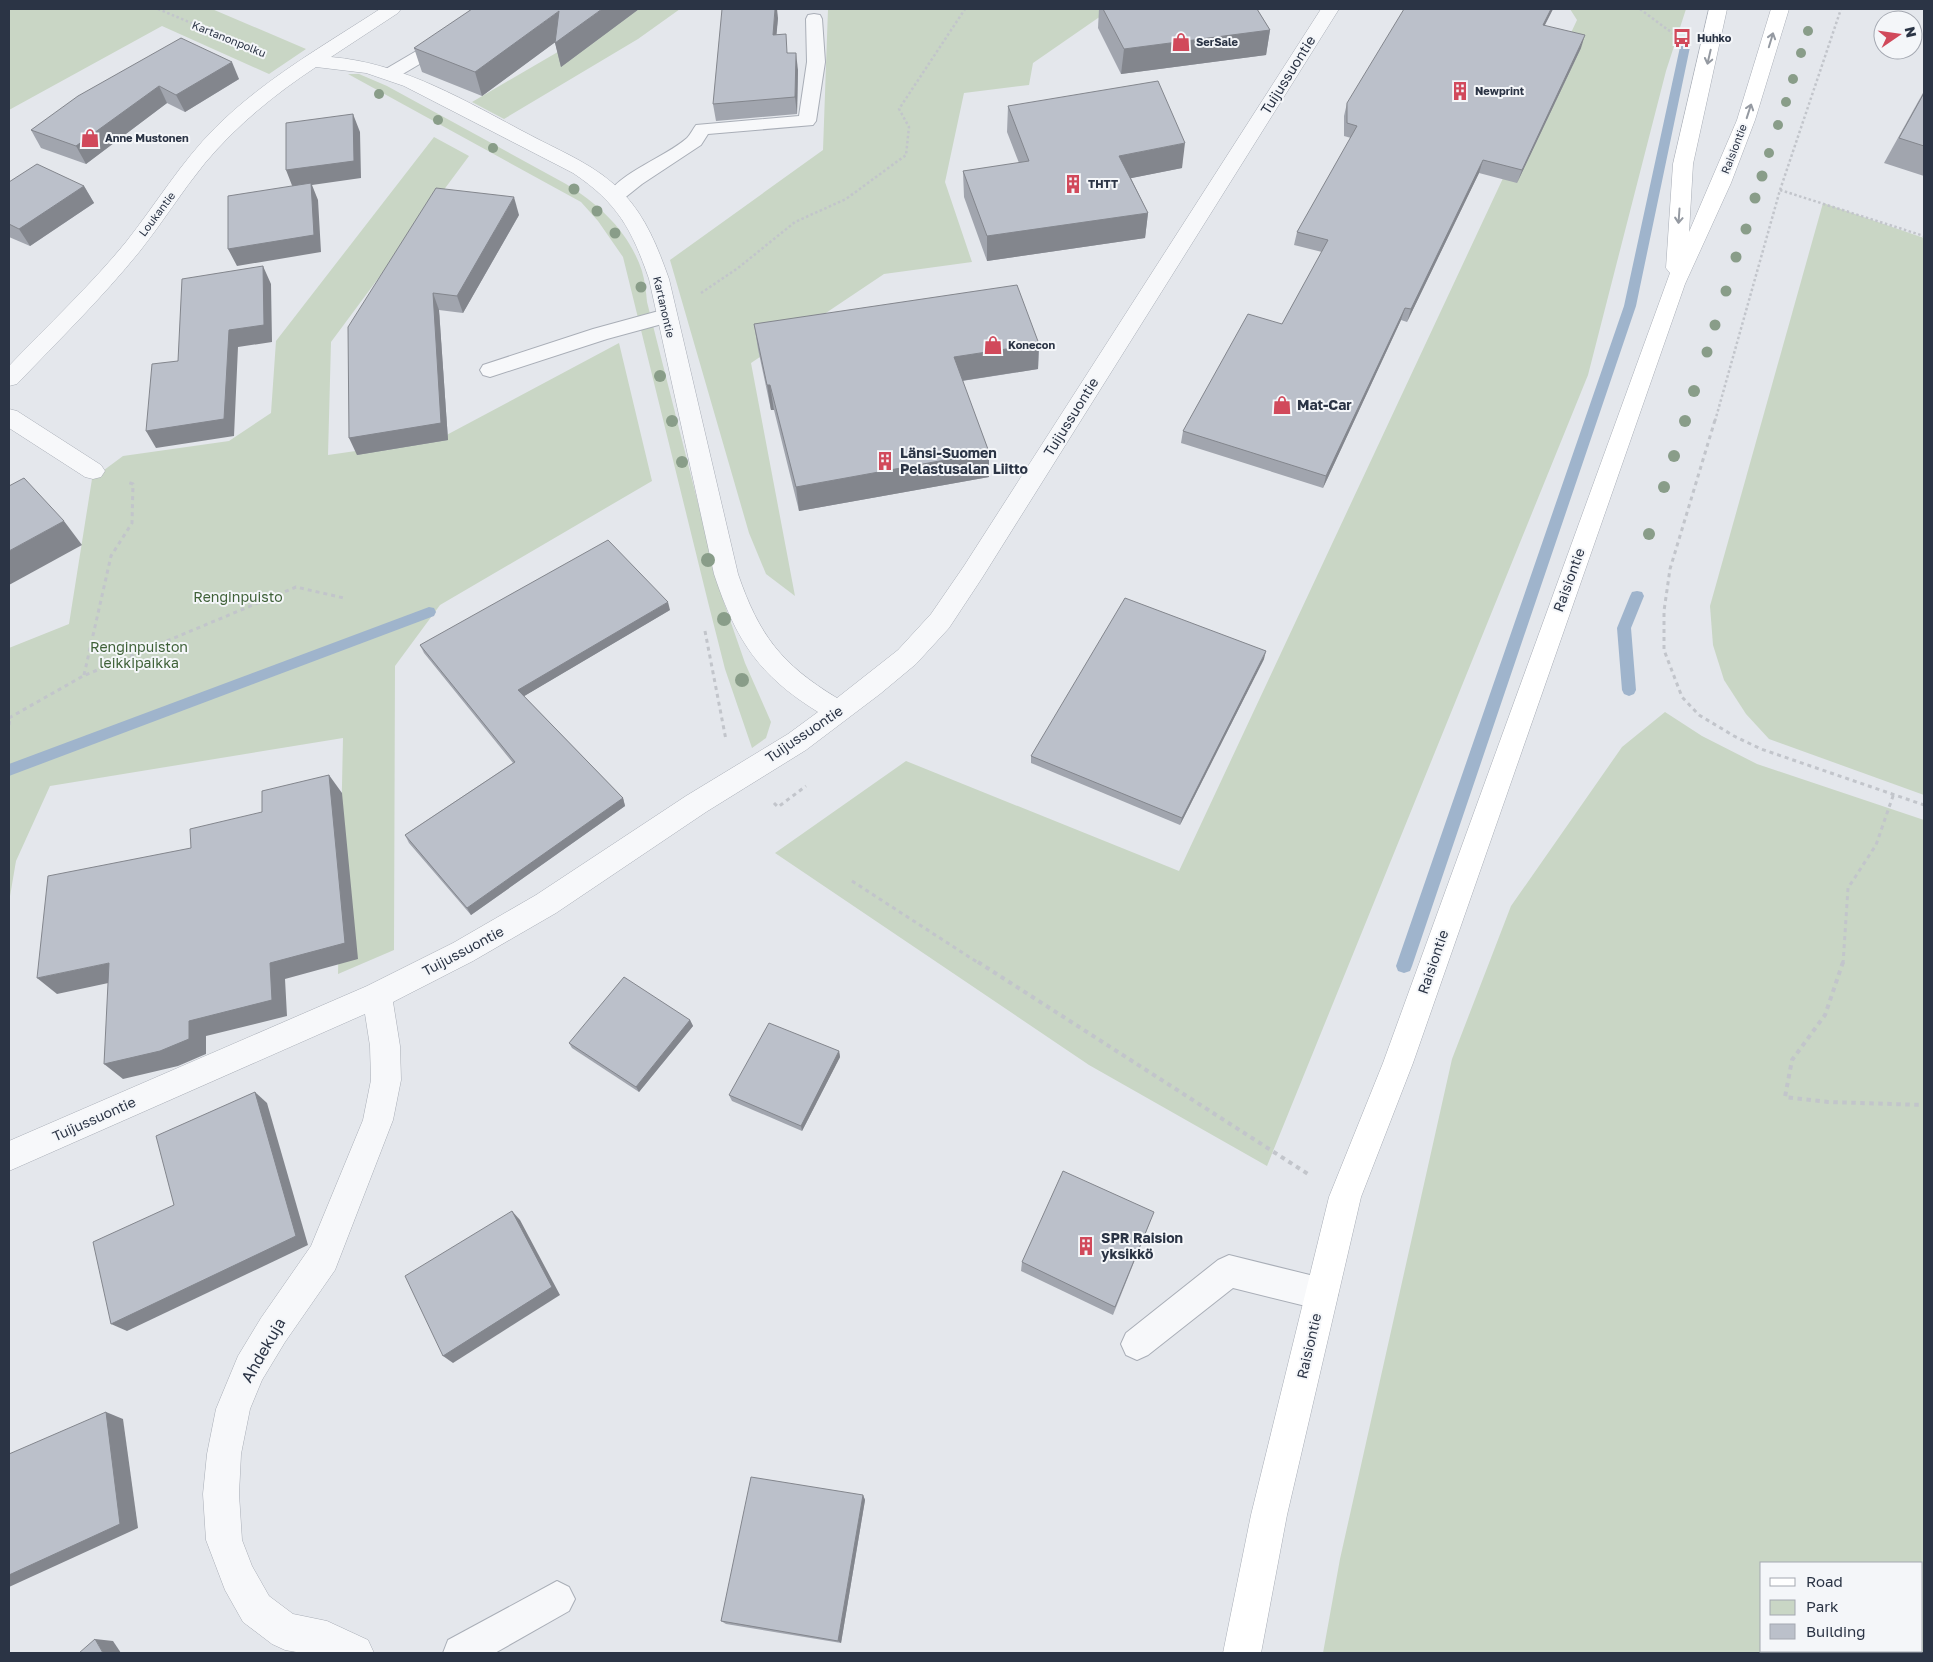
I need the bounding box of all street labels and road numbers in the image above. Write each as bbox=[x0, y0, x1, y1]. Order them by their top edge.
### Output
street label: Kartanonpolku bbox=[190, 18, 268, 59]
street label: Tuijussuontie bbox=[1257, 32, 1319, 117]
street label: Raisiontie bbox=[1718, 122, 1749, 176]
street label: Loukantie bbox=[136, 189, 177, 238]
street label: Kartanontie bbox=[651, 275, 678, 339]
street label: Tuijussuontie bbox=[1040, 374, 1102, 459]
street label: Raisiontie bbox=[1549, 546, 1588, 614]
street label: Tuijussuontie bbox=[762, 702, 846, 766]
street label: Tuijussuontie bbox=[419, 922, 506, 979]
street label: Raisiontie bbox=[1414, 928, 1451, 996]
street label: Tuijussuontie bbox=[49, 1093, 138, 1145]
street label: Raisiontie bbox=[1293, 1312, 1324, 1380]
street label: Ahdekuja bbox=[236, 1314, 290, 1386]

